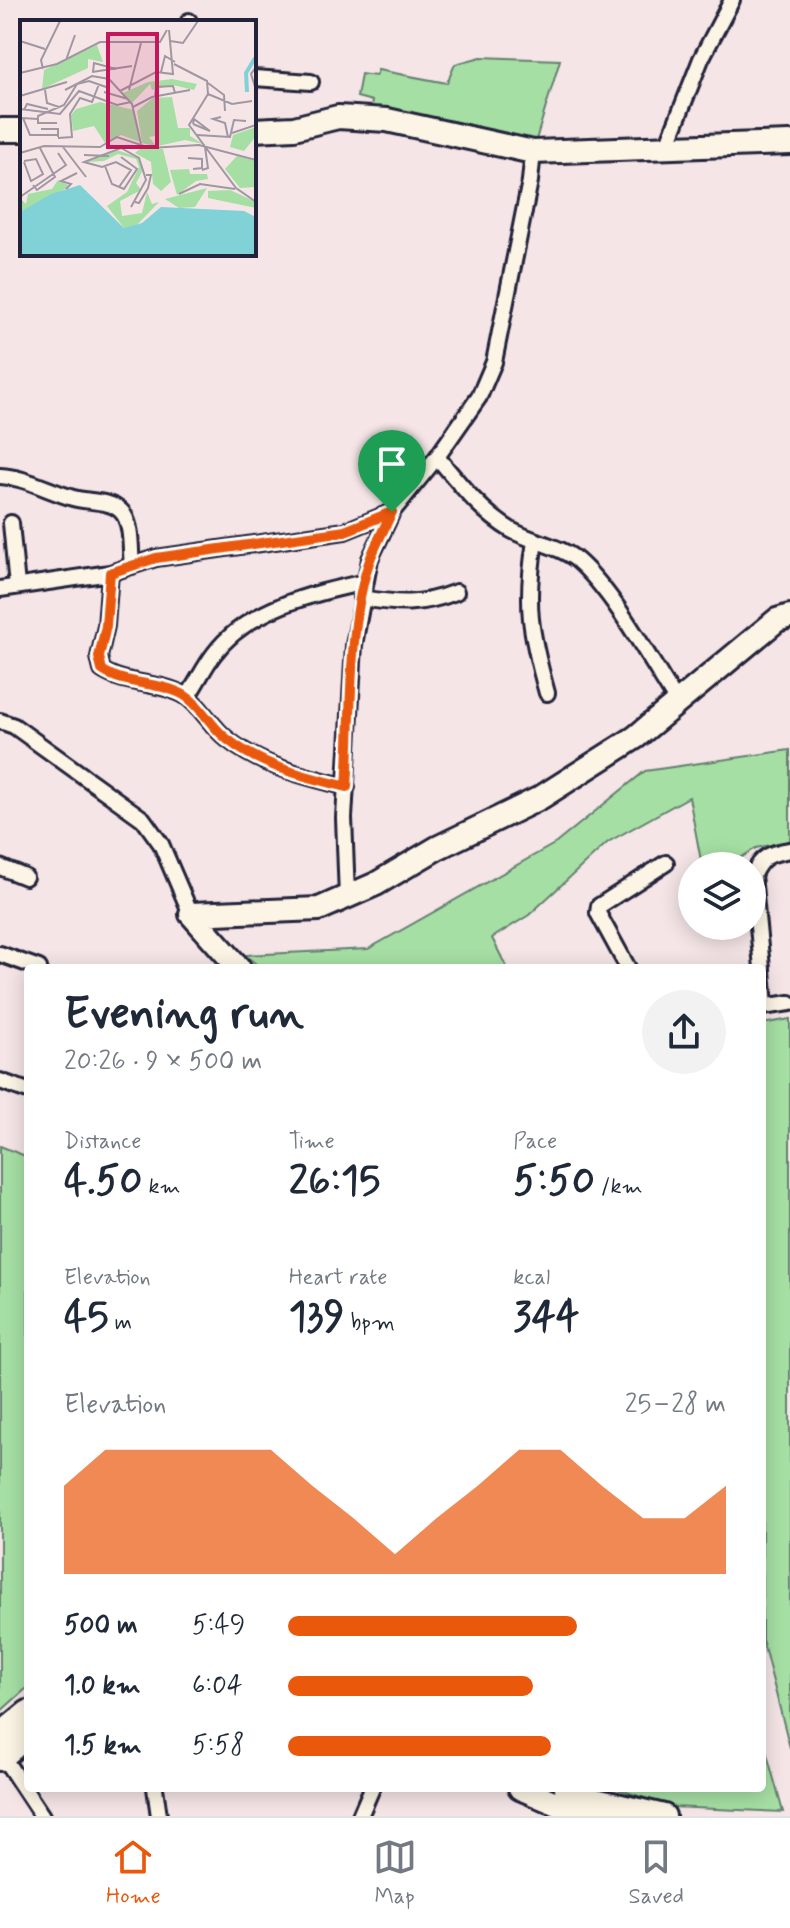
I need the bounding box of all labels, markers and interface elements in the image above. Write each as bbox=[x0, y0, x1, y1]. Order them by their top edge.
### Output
inset map bbox=[20, 20, 256, 256]
pin bbox=[358, 430, 426, 512]
icon: arrive bbox=[370, 442, 414, 486]
map controls bbox=[678, 852, 766, 940]
button: layers bbox=[678, 852, 766, 940]
text: Evening run bbox=[64, 986, 304, 1044]
button: share bbox=[642, 990, 726, 1074]
text: 20:26 · 9 × 500 m bbox=[64, 1045, 262, 1079]
text: Distance bbox=[64, 1128, 141, 1156]
text: Time bbox=[289, 1128, 335, 1156]
text: Pace bbox=[513, 1128, 557, 1156]
text: 4.50 bbox=[64, 1156, 142, 1208]
text: 26:15 bbox=[289, 1156, 380, 1208]
text: 5:50 bbox=[513, 1156, 595, 1208]
text: km bbox=[142, 1173, 181, 1201]
text: /km bbox=[595, 1173, 643, 1201]
text: Elevation bbox=[64, 1264, 151, 1292]
text: Heart rate bbox=[289, 1264, 387, 1292]
text: kcal bbox=[513, 1264, 550, 1292]
text: 45 bbox=[64, 1292, 109, 1344]
text: 139 bbox=[289, 1292, 345, 1344]
text: 344 bbox=[513, 1292, 579, 1344]
text: m bbox=[109, 1309, 132, 1337]
text: bpm bbox=[345, 1309, 395, 1337]
text: Elevation bbox=[64, 1388, 166, 1422]
text: 25–28 m bbox=[625, 1388, 726, 1422]
text: 500 m bbox=[64, 1609, 138, 1643]
text: 5:49 bbox=[192, 1609, 245, 1643]
text: 1.0 km bbox=[64, 1669, 141, 1703]
text: 6:04 bbox=[192, 1669, 243, 1703]
text: 1.5 km bbox=[64, 1729, 142, 1763]
text: 5:58 bbox=[192, 1729, 244, 1763]
tab: Home bbox=[106, 1835, 161, 1911]
tab: Map bbox=[373, 1835, 417, 1911]
tab: Saved bbox=[628, 1835, 684, 1911]

